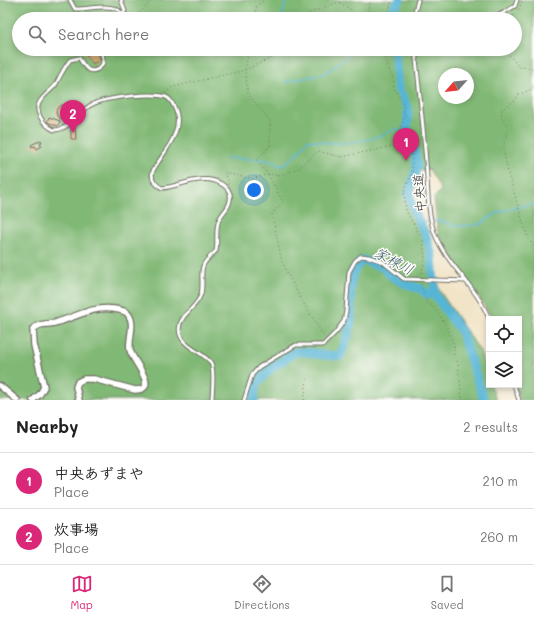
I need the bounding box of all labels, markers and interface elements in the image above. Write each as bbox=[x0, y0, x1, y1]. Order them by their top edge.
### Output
search box bbox=[12, 12, 522, 56]
icon: search bbox=[26, 23, 48, 45]
text: Search here bbox=[58, 24, 149, 44]
north arrow bbox=[438, 68, 474, 104]
pin: 2 bbox=[60, 100, 86, 133]
pin: 1 bbox=[393, 128, 419, 161]
street label: 中央道 bbox=[408, 173, 429, 213]
your location bbox=[244, 180, 264, 200]
water label: 家棟川 bbox=[371, 242, 417, 279]
map controls bbox=[486, 316, 522, 388]
button: locate bbox=[486, 316, 522, 352]
button: layers bbox=[486, 352, 522, 388]
text: Nearby bbox=[16, 415, 78, 437]
text: 2 results bbox=[463, 418, 518, 435]
text: 中央あずまや bbox=[54, 463, 144, 483]
text: 1 bbox=[26, 472, 32, 489]
text: 210 m bbox=[482, 472, 518, 489]
text: Place bbox=[54, 483, 89, 500]
text: 炊事場 bbox=[54, 519, 99, 539]
text: 2 bbox=[25, 528, 33, 545]
text: 260 m bbox=[480, 528, 518, 545]
text: Place bbox=[54, 539, 89, 556]
tab: Map bbox=[71, 573, 93, 612]
tab: Directions bbox=[234, 573, 290, 612]
tab: Saved bbox=[431, 573, 463, 612]

